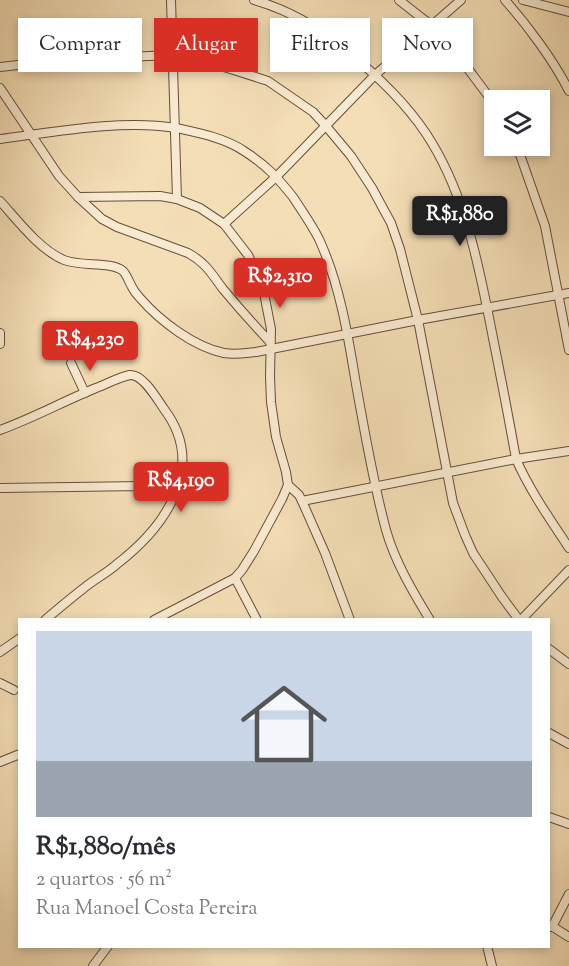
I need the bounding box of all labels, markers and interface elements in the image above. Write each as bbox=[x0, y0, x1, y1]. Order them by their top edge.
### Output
chip: Comprar bbox=[18, 18, 142, 72]
chip: Alugar bbox=[154, 18, 258, 72]
chip: Filtros bbox=[270, 18, 370, 72]
chip: Novo bbox=[382, 18, 473, 72]
map controls bbox=[484, 90, 550, 156]
button: layers bbox=[484, 90, 550, 156]
pin: R$1,880 bbox=[405, 196, 515, 247]
text: R$1,880 bbox=[426, 201, 494, 230]
pin: R$2,310 bbox=[225, 258, 335, 309]
text: R$2,310 bbox=[248, 263, 312, 292]
pin: R$4,230 bbox=[35, 321, 145, 372]
text: R$4,230 bbox=[56, 326, 124, 355]
pin: R$4,190 bbox=[126, 462, 236, 513]
text: R$4,190 bbox=[148, 467, 215, 496]
icon: home bbox=[230, 670, 338, 778]
text: R$1,880/mês bbox=[36, 829, 176, 866]
text: 2 quartos · 56 m² bbox=[36, 866, 172, 895]
text: Rua Manoel Costa Pereira bbox=[36, 895, 258, 924]

